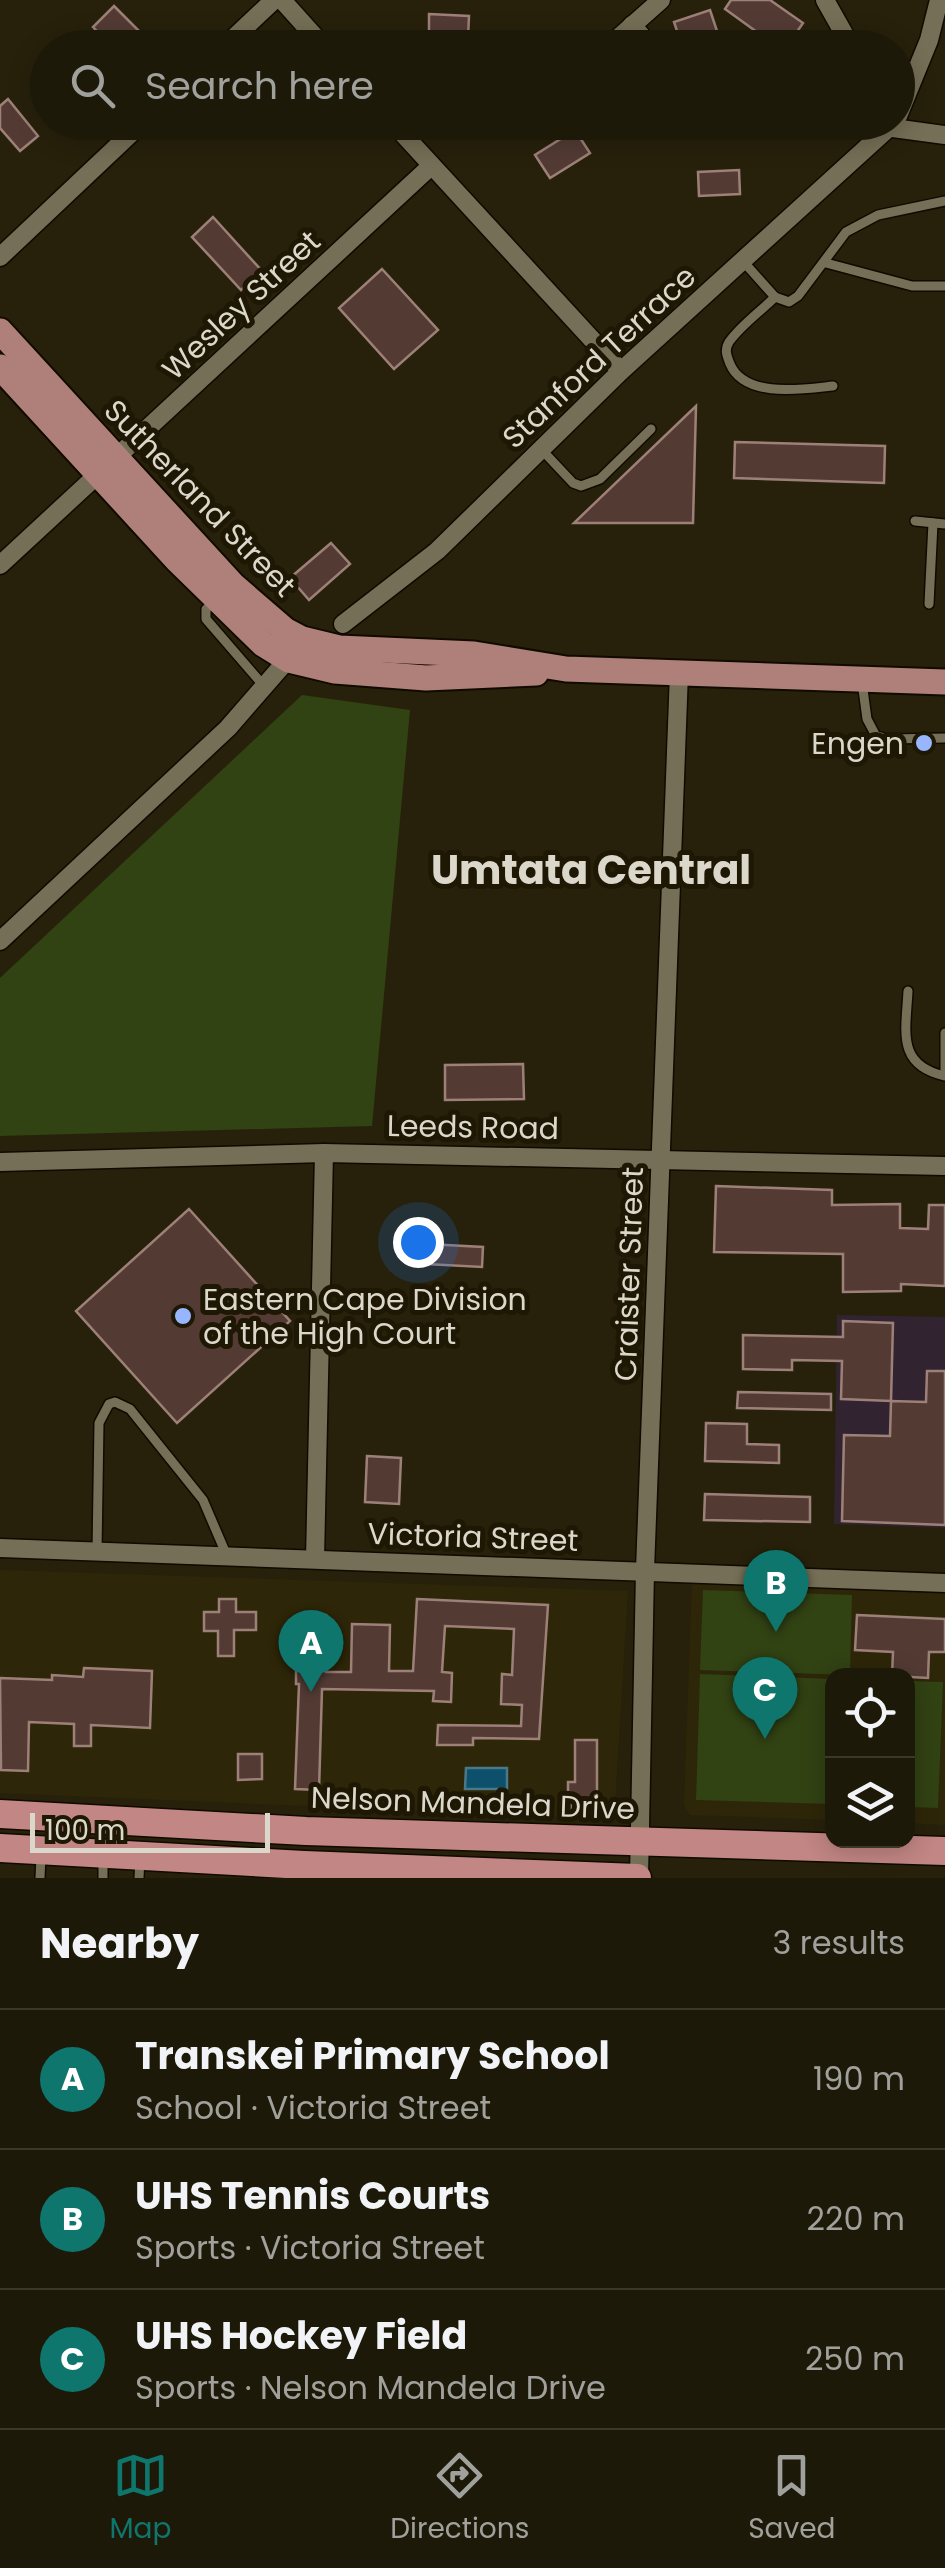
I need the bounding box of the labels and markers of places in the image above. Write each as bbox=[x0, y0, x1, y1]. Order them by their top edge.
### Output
place label: Engen bbox=[811, 722, 904, 765]
marker: Engen bbox=[913, 732, 935, 754]
place label: Eastern Cape Division of the High Court bbox=[203, 1278, 527, 1355]
marker: Eastern Cape Division of the High Court bbox=[172, 1305, 194, 1327]
pin: B bbox=[744, 1550, 808, 1632]
pin: A bbox=[278, 1610, 344, 1692]
pin: C bbox=[732, 1656, 798, 1739]

